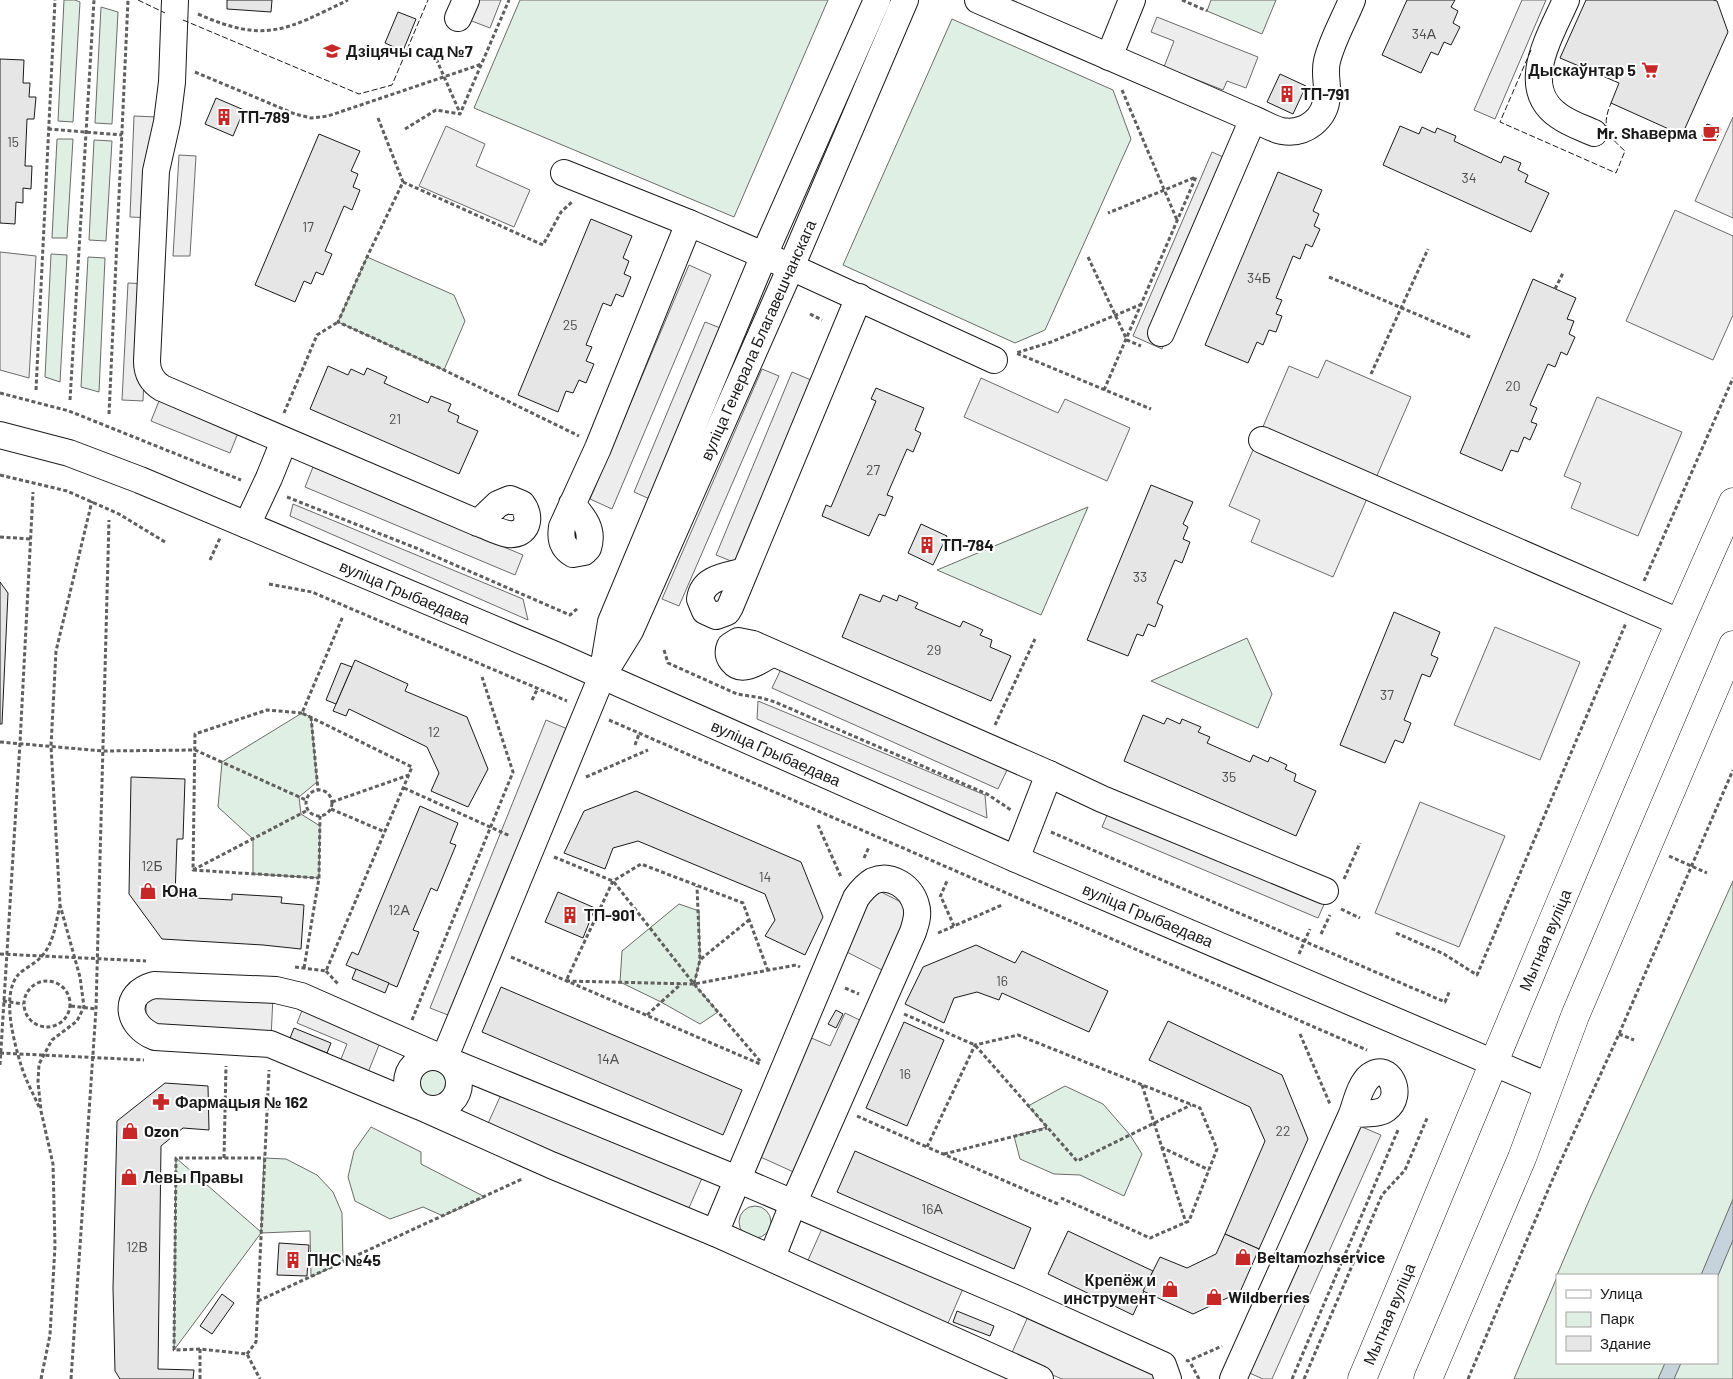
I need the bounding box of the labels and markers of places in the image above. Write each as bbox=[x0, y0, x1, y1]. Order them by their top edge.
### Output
school or university icon: Дзіцячы сад №7 bbox=[322, 41, 342, 61]
place label: Дзіцячы сад №7 bbox=[346, 41, 473, 60]
place label: Дыскаўнтар 5 bbox=[1528, 60, 1636, 79]
supermarket icon: Дыскаўнтар 5 bbox=[1640, 60, 1660, 80]
building icon: ТП-791 bbox=[1277, 84, 1297, 104]
place label: ТП-791 bbox=[1301, 84, 1349, 103]
building icon: ТП-789 bbox=[214, 107, 234, 127]
place label: ТП-789 bbox=[238, 107, 290, 126]
place label: Mr. Shаверма bbox=[1597, 123, 1697, 142]
cafe icon: Mr. Shаверма bbox=[1701, 123, 1721, 143]
building icon: ТП-784 bbox=[917, 535, 937, 555]
place label: ТП-784 bbox=[941, 535, 994, 554]
shop icon: Юна bbox=[138, 881, 158, 901]
place label: Юна bbox=[162, 881, 197, 900]
building icon: ТП-901 bbox=[560, 905, 580, 925]
place label: ТП-901 bbox=[584, 905, 635, 924]
pharmacy icon: Фармацыя № 162 bbox=[151, 1092, 171, 1112]
place label: Фармацыя № 162 bbox=[175, 1092, 308, 1111]
shop icon: Ozon bbox=[120, 1121, 140, 1141]
place label: Ozon bbox=[144, 1121, 179, 1140]
shop icon: Левы Правы bbox=[119, 1167, 139, 1187]
place label: Левы Правы bbox=[143, 1167, 244, 1186]
shop icon: Beltamozhservice bbox=[1233, 1247, 1253, 1267]
place label: Beltamozhservice bbox=[1257, 1247, 1385, 1266]
building icon: ПНС №45 bbox=[283, 1250, 303, 1270]
place label: ПНС №45 bbox=[307, 1250, 381, 1269]
place label: Крепёж и инструмент bbox=[1063, 1270, 1156, 1307]
shop icon: Крепёж и инструмент bbox=[1160, 1279, 1180, 1299]
shop icon: Wildberries bbox=[1204, 1287, 1224, 1307]
place label: Wildberries bbox=[1228, 1287, 1310, 1306]

